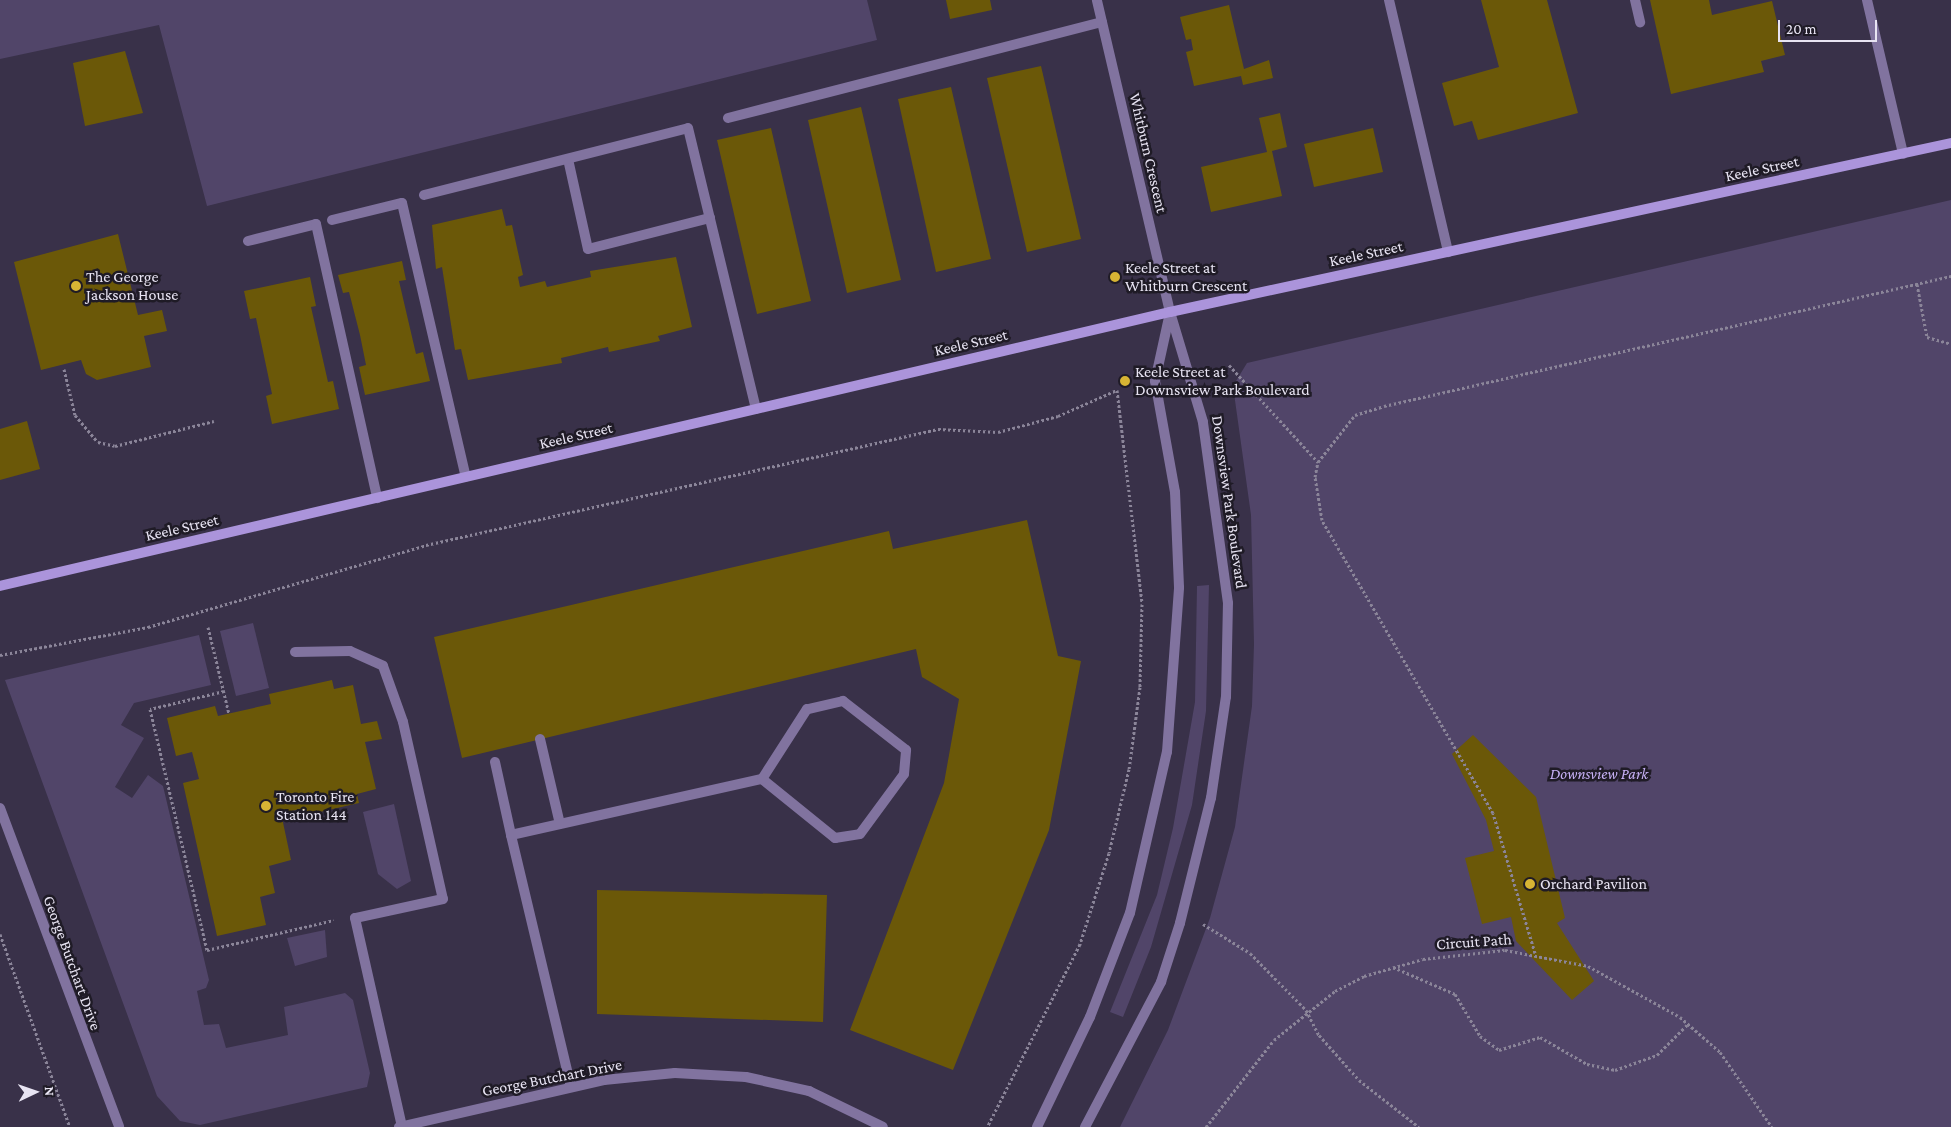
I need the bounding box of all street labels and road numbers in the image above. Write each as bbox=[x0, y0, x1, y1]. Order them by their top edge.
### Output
street label: Whitburn Crescent bbox=[1125, 91, 1171, 215]
street label: Keele Street bbox=[1723, 152, 1801, 186]
street label: Keele Street bbox=[1327, 237, 1405, 271]
street label: Keele Street bbox=[932, 325, 1010, 361]
street label: Downsview Park Boulevard bbox=[1207, 414, 1251, 590]
street label: Keele Street bbox=[537, 418, 615, 454]
street label: Keele Street bbox=[143, 510, 221, 546]
street label: George Butchart Drive bbox=[39, 893, 105, 1033]
street label: Circuit Path bbox=[1436, 930, 1512, 954]
street label: George Butchart Drive bbox=[480, 1055, 624, 1101]

